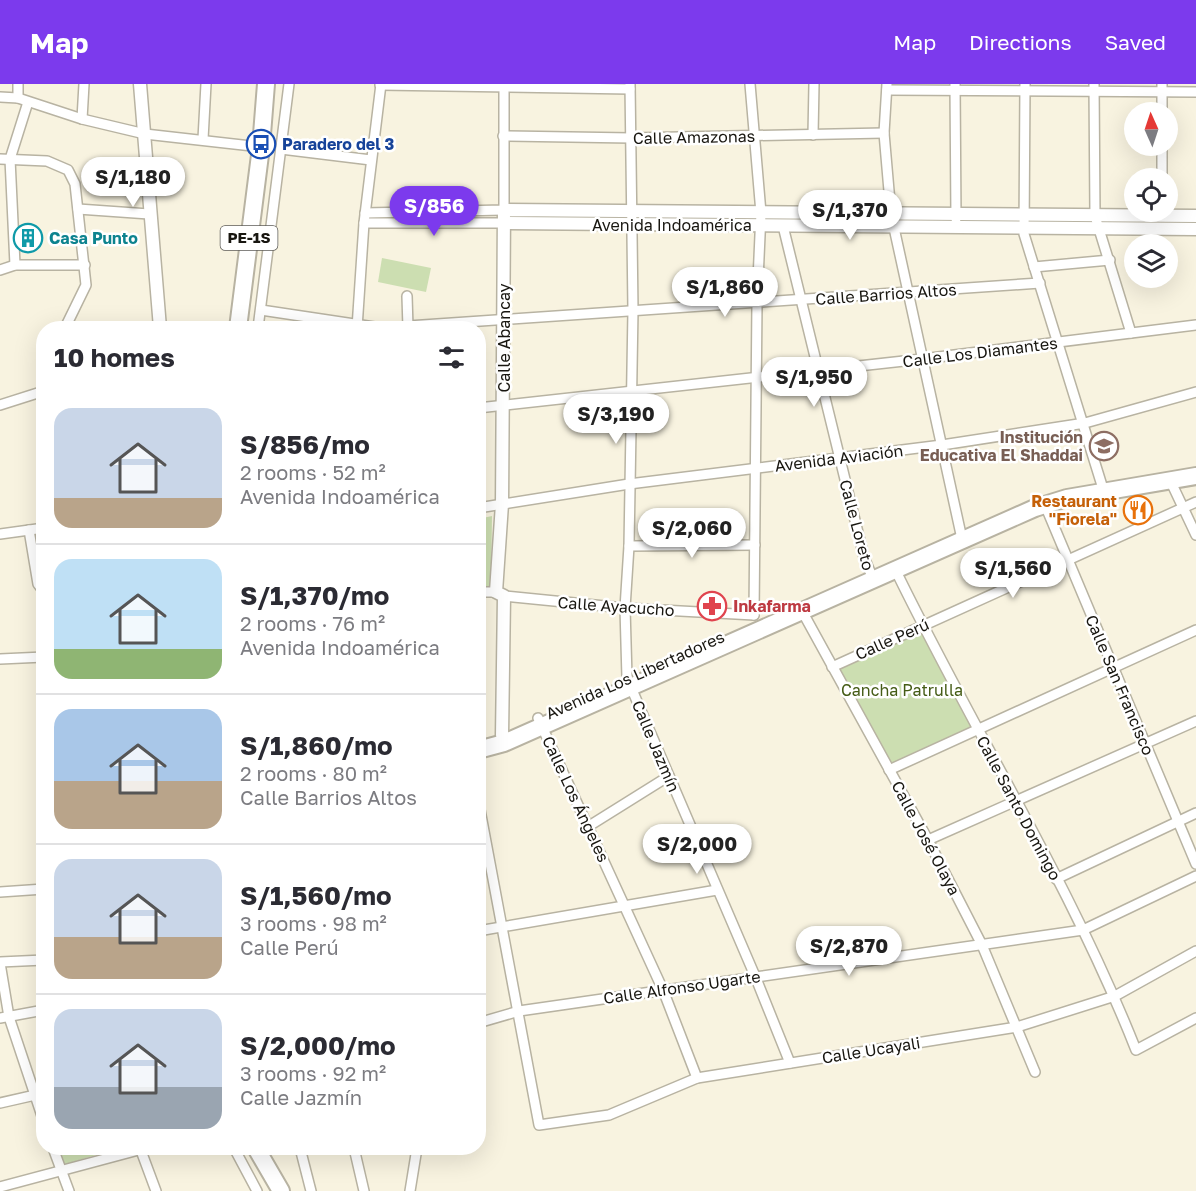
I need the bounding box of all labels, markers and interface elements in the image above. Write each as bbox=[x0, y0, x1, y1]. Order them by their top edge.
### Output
text: Map bbox=[30, 26, 88, 59]
text: Map bbox=[893, 29, 936, 55]
text: Directions bbox=[969, 29, 1072, 55]
text: Saved bbox=[1105, 29, 1166, 55]
north arrow bbox=[1124, 102, 1178, 156]
map controls bbox=[1124, 102, 1178, 288]
street label: Calle Amazonas bbox=[633, 126, 755, 148]
bus stop icon: Paradero del 3 bbox=[245, 128, 277, 160]
place label: Paradero del 3 bbox=[282, 134, 395, 154]
pin: S/1,180 bbox=[78, 157, 188, 208]
text: S/1,180 bbox=[95, 164, 171, 188]
button: locate bbox=[1124, 168, 1178, 222]
pin: S/856 bbox=[392, 186, 476, 237]
pin: S/1,370 bbox=[795, 190, 905, 241]
text: S/856 bbox=[404, 193, 464, 217]
text: S/1,370 bbox=[812, 197, 888, 221]
street label: Avenida Indoamérica bbox=[592, 215, 752, 235]
building icon: Casa Punto bbox=[12, 222, 44, 254]
road number: PE-1S bbox=[220, 226, 278, 250]
place label: Casa Punto bbox=[49, 228, 138, 248]
button: layers bbox=[1124, 234, 1178, 288]
pin: S/1,860 bbox=[670, 267, 780, 318]
text: S/1,860 bbox=[686, 274, 764, 298]
street label: Calle Barrios Altos bbox=[815, 279, 957, 309]
street label: Calle Abancay bbox=[494, 283, 514, 393]
street label: Calle Los Diamantes bbox=[901, 333, 1059, 371]
icon: filters bbox=[435, 341, 468, 374]
text: 10 homes bbox=[54, 342, 175, 373]
pin: S/1,950 bbox=[759, 357, 869, 408]
text: S/1,950 bbox=[775, 364, 853, 388]
pin: S/3,190 bbox=[561, 394, 671, 445]
text: S/3,190 bbox=[577, 401, 655, 425]
place label: Institución Educativa El Shaddai bbox=[920, 427, 1083, 465]
text: S/856/mo bbox=[240, 429, 370, 460]
school or university icon: Institución Educativa El Shaddai bbox=[1088, 430, 1120, 462]
icon: home bbox=[102, 432, 174, 504]
street label: Avenida Aviación bbox=[774, 440, 904, 476]
text: 2 rooms · 52 m² bbox=[240, 460, 386, 484]
street label: Calle Loreto bbox=[835, 477, 879, 573]
text: Avenida Indoamérica bbox=[240, 484, 440, 508]
place label: Restaurant "Fiorela" bbox=[1031, 491, 1117, 529]
restaurant icon: Restaurant "Fiorela" bbox=[1122, 494, 1154, 526]
pin: S/2,060 bbox=[637, 508, 747, 559]
text: S/2,060 bbox=[652, 515, 732, 539]
pin: S/1,560 bbox=[958, 548, 1068, 599]
text: S/1,560 bbox=[974, 555, 1052, 579]
text: S/1,370/mo bbox=[240, 580, 389, 611]
icon: home bbox=[102, 583, 174, 655]
pharmacy icon: Inkafarma bbox=[696, 590, 728, 622]
street label: Calle Ayacucho bbox=[557, 592, 675, 620]
place label: Inkafarma bbox=[733, 596, 811, 616]
text: 2 rooms · 76 m² bbox=[240, 611, 385, 635]
street label: Calle San Francisco bbox=[1081, 612, 1159, 758]
street label: Calle Perú bbox=[852, 614, 932, 664]
street label: Avenida Los Libertadores bbox=[543, 627, 727, 723]
text: Avenida Indoamérica bbox=[240, 635, 440, 659]
park label: Cancha Patrulla bbox=[841, 680, 963, 700]
street label: Calle Jazmín bbox=[628, 697, 684, 795]
text: S/1,860/mo bbox=[240, 730, 393, 761]
street label: Calle Santo Domingo bbox=[972, 732, 1066, 884]
icon: home bbox=[102, 733, 174, 805]
street label: Calle Los Ángeles bbox=[538, 733, 614, 865]
text: 2 rooms · 80 m² bbox=[240, 761, 387, 785]
street label: Calle José Olaya bbox=[887, 777, 965, 899]
text: Calle Barrios Altos bbox=[240, 785, 417, 809]
pin: S/2,000 bbox=[642, 824, 752, 875]
text: S/2,000 bbox=[657, 831, 737, 855]
text: S/1,560/mo bbox=[240, 880, 392, 911]
icon: home bbox=[102, 883, 174, 955]
text: 3 rooms · 98 m² bbox=[240, 911, 387, 935]
pin: S/2,870 bbox=[794, 926, 904, 977]
text: S/2,870 bbox=[810, 933, 888, 957]
text: Calle Perú bbox=[240, 935, 339, 959]
street label: Calle Alfonso Ugarte bbox=[602, 966, 762, 1008]
text: S/2,000/mo bbox=[240, 1030, 396, 1061]
street label: Calle Ucayali bbox=[820, 1032, 922, 1068]
icon: home bbox=[102, 1033, 174, 1105]
text: 3 rooms · 92 m² bbox=[240, 1061, 386, 1085]
text: Calle Jazmín bbox=[240, 1085, 362, 1109]

